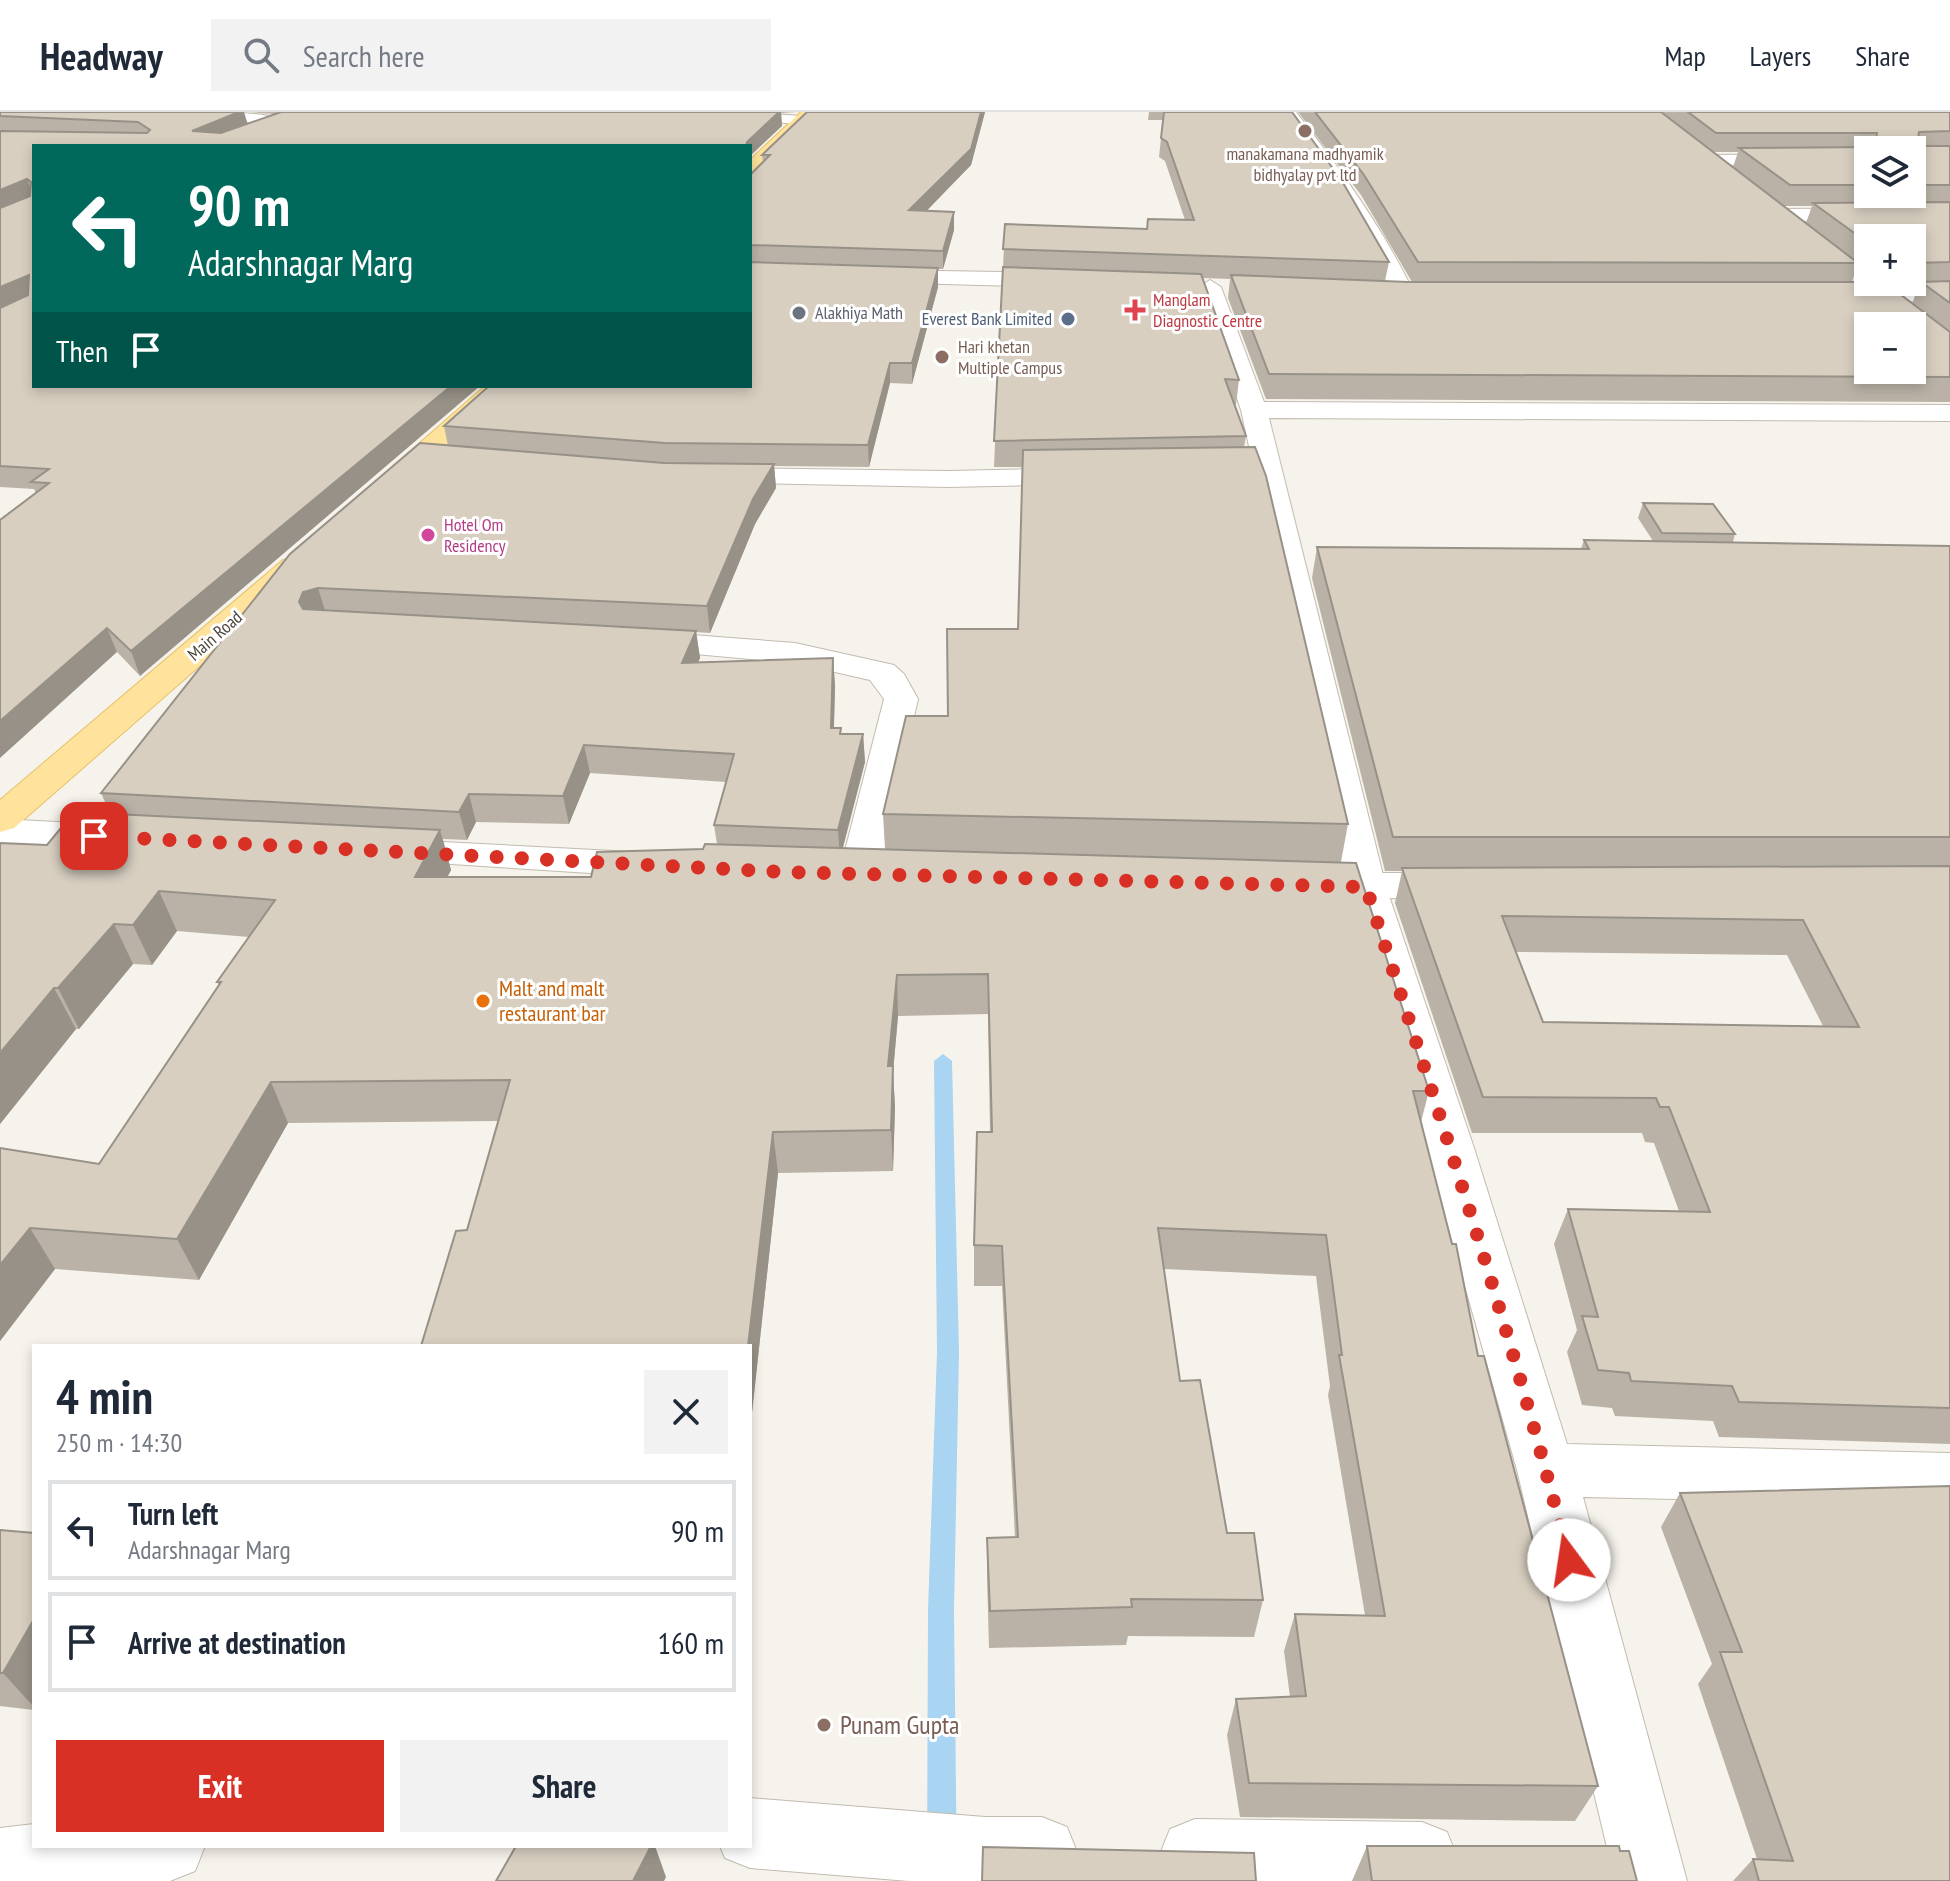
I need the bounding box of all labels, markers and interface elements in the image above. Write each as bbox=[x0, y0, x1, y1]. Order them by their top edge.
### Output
search box bbox=[211, 19, 771, 91]
text: Headway bbox=[40, 31, 163, 80]
icon: search bbox=[239, 33, 283, 77]
text: Search here bbox=[303, 36, 425, 75]
text: Map bbox=[1664, 37, 1706, 74]
text: Layers bbox=[1750, 37, 1811, 74]
text: Share bbox=[1855, 37, 1910, 74]
marker: manakamana madhyamik bidhyalay pvt ltd bbox=[1296, 122, 1314, 140]
map controls bbox=[1854, 136, 1926, 384]
button: layers bbox=[1854, 136, 1926, 208]
place label: manakamana madhyamik bidhyalay pvt ltd bbox=[1226, 142, 1384, 186]
text: 90 m bbox=[188, 169, 290, 241]
icon: left bbox=[56, 176, 160, 280]
button: + bbox=[1854, 224, 1926, 296]
text: Adarshnagar Marg bbox=[188, 239, 413, 286]
place label: Manglam Diagnostic Centre bbox=[1153, 288, 1262, 332]
marker: Manglam Diagnostic Centre bbox=[1124, 299, 1146, 321]
place label: Alakhiya Math bbox=[815, 301, 903, 324]
marker: Alakhiya Math bbox=[790, 304, 808, 322]
place label: Everest Bank Limited bbox=[922, 307, 1052, 330]
marker: Everest Bank Limited bbox=[1059, 310, 1077, 328]
button: − bbox=[1854, 312, 1926, 384]
icon: arrive bbox=[124, 328, 168, 372]
text: Then bbox=[56, 331, 108, 370]
place label: Hari khetan Multiple Campus bbox=[958, 335, 1062, 379]
marker: Hari khetan Multiple Campus bbox=[933, 348, 951, 366]
place label: Hotel Om Residency bbox=[444, 513, 506, 557]
marker: Hotel Om Residency bbox=[419, 526, 437, 544]
street label: Main Road bbox=[183, 606, 247, 666]
pin bbox=[60, 802, 128, 870]
icon: arrive bbox=[72, 814, 116, 858]
place label: Malt and malt restaurant bar bbox=[499, 974, 606, 1027]
marker: Malt and malt restaurant bar bbox=[474, 992, 492, 1010]
text: 4 min bbox=[56, 1365, 153, 1427]
button: close bbox=[644, 1370, 728, 1454]
text: 250 m · 14:30 bbox=[56, 1426, 182, 1459]
text: Turn left bbox=[128, 1494, 218, 1533]
icon: left bbox=[60, 1508, 104, 1552]
text: 90 m bbox=[671, 1511, 724, 1550]
position arrow bbox=[1527, 1518, 1611, 1602]
text: Adarshnagar Marg bbox=[128, 1533, 291, 1566]
icon: arrive bbox=[60, 1620, 104, 1664]
text: Arrive at destination bbox=[128, 1623, 346, 1662]
text: 160 m bbox=[658, 1623, 724, 1662]
place label: Punam Gupta bbox=[840, 1708, 960, 1741]
marker: Punam Gupta bbox=[815, 1716, 833, 1734]
button: Exit bbox=[56, 1740, 384, 1832]
button: Share bbox=[400, 1740, 728, 1832]

